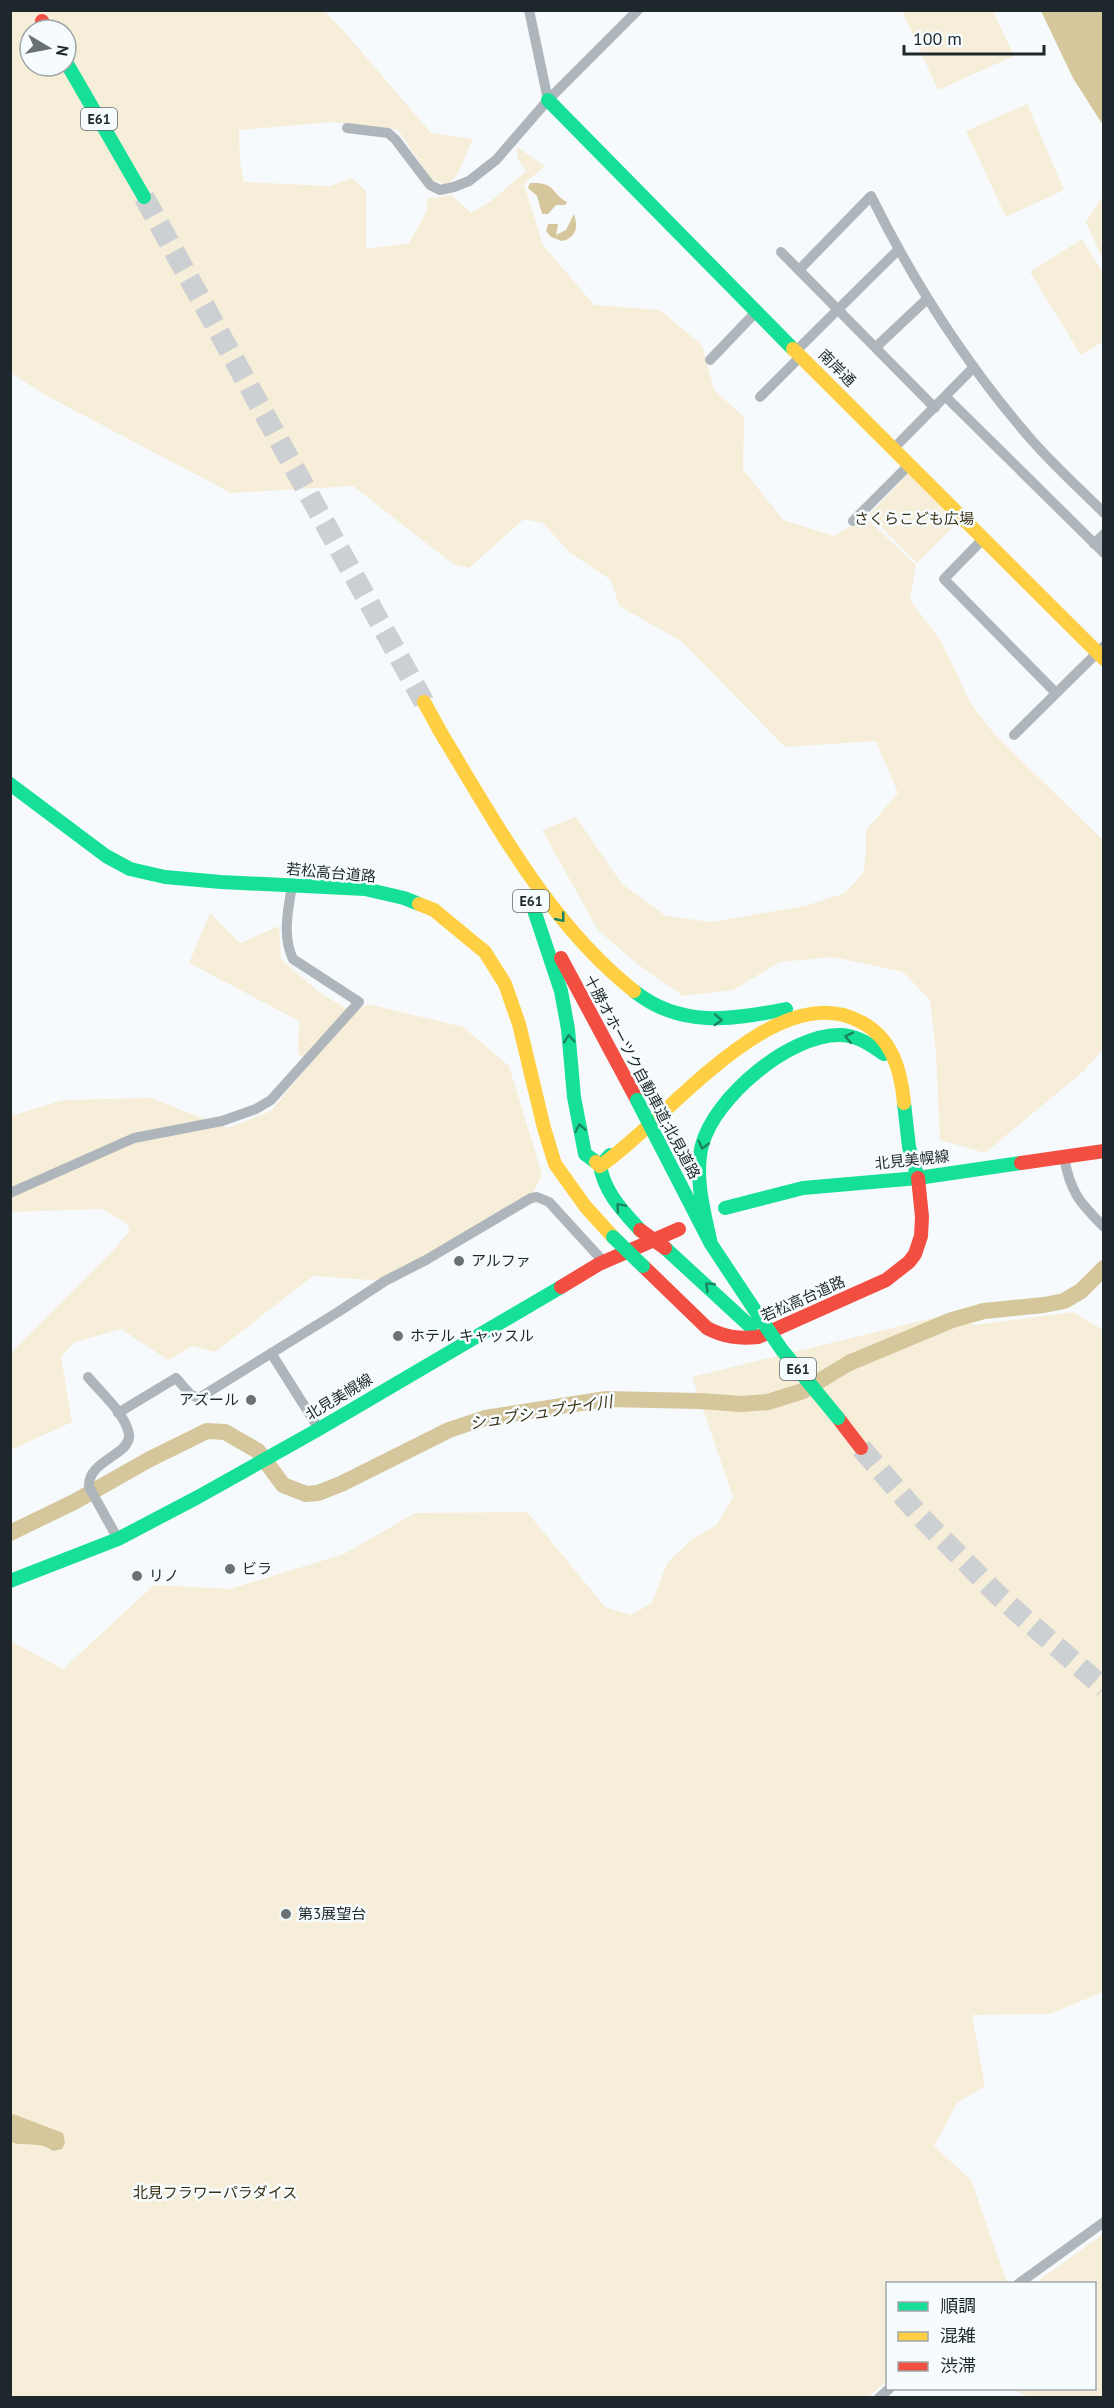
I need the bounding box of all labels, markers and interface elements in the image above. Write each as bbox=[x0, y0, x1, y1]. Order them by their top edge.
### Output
north arrow bbox=[18, 18, 78, 78]
scale bar bbox=[904, 18, 1044, 56]
text: 100 m bbox=[913, 27, 962, 50]
text: N bbox=[52, 44, 74, 58]
road number: E61 bbox=[81, 108, 117, 130]
street label: 南岸通 bbox=[815, 345, 860, 390]
park label: さくらこども広場 bbox=[854, 509, 974, 528]
street label: 若松高台道路 bbox=[285, 859, 377, 886]
road number: E61 bbox=[513, 890, 549, 912]
one-way arrow bbox=[553, 911, 564, 922]
street label: 十勝オホーツク自動車道;北見道路 bbox=[580, 971, 704, 1182]
one-way arrow bbox=[713, 1013, 722, 1026]
one-way arrow bbox=[844, 1032, 854, 1045]
one-way arrow bbox=[563, 1034, 576, 1043]
one-way arrow bbox=[574, 1123, 587, 1133]
one-way arrow bbox=[698, 1140, 710, 1150]
street label: 北見美幌線 bbox=[874, 1146, 950, 1173]
one-way arrow bbox=[616, 1203, 627, 1214]
place label: アルファ bbox=[471, 1251, 531, 1270]
marker: アルファ bbox=[452, 1254, 466, 1268]
street label: 若松高台道路 bbox=[758, 1272, 848, 1326]
one-way arrow bbox=[705, 1283, 716, 1294]
place label: ホテル キャッスル bbox=[410, 1326, 534, 1345]
marker: ホテル キャッスル bbox=[391, 1329, 405, 1343]
road number: E61 bbox=[780, 1358, 816, 1380]
street label: 北見美幌線 bbox=[302, 1369, 376, 1424]
place label: アズール bbox=[179, 1390, 239, 1409]
water label: シュブシュブナイ川 bbox=[468, 1391, 616, 1433]
marker: アズール bbox=[244, 1393, 258, 1407]
place label: ビラ bbox=[242, 1559, 272, 1578]
marker: ビラ bbox=[223, 1562, 237, 1576]
place label: リノ bbox=[149, 1566, 179, 1585]
marker: リノ bbox=[130, 1569, 144, 1583]
place label: 第3展望台 bbox=[298, 1904, 366, 1923]
marker: 第3展望台 bbox=[279, 1907, 293, 1921]
park label: 北見フラワーパラダイス bbox=[133, 2183, 297, 2202]
legend bbox=[886, 2282, 1096, 2390]
text: 順調 bbox=[940, 2294, 976, 2317]
text: 混雑 bbox=[940, 2324, 976, 2347]
text: 渋滞 bbox=[940, 2354, 976, 2377]

